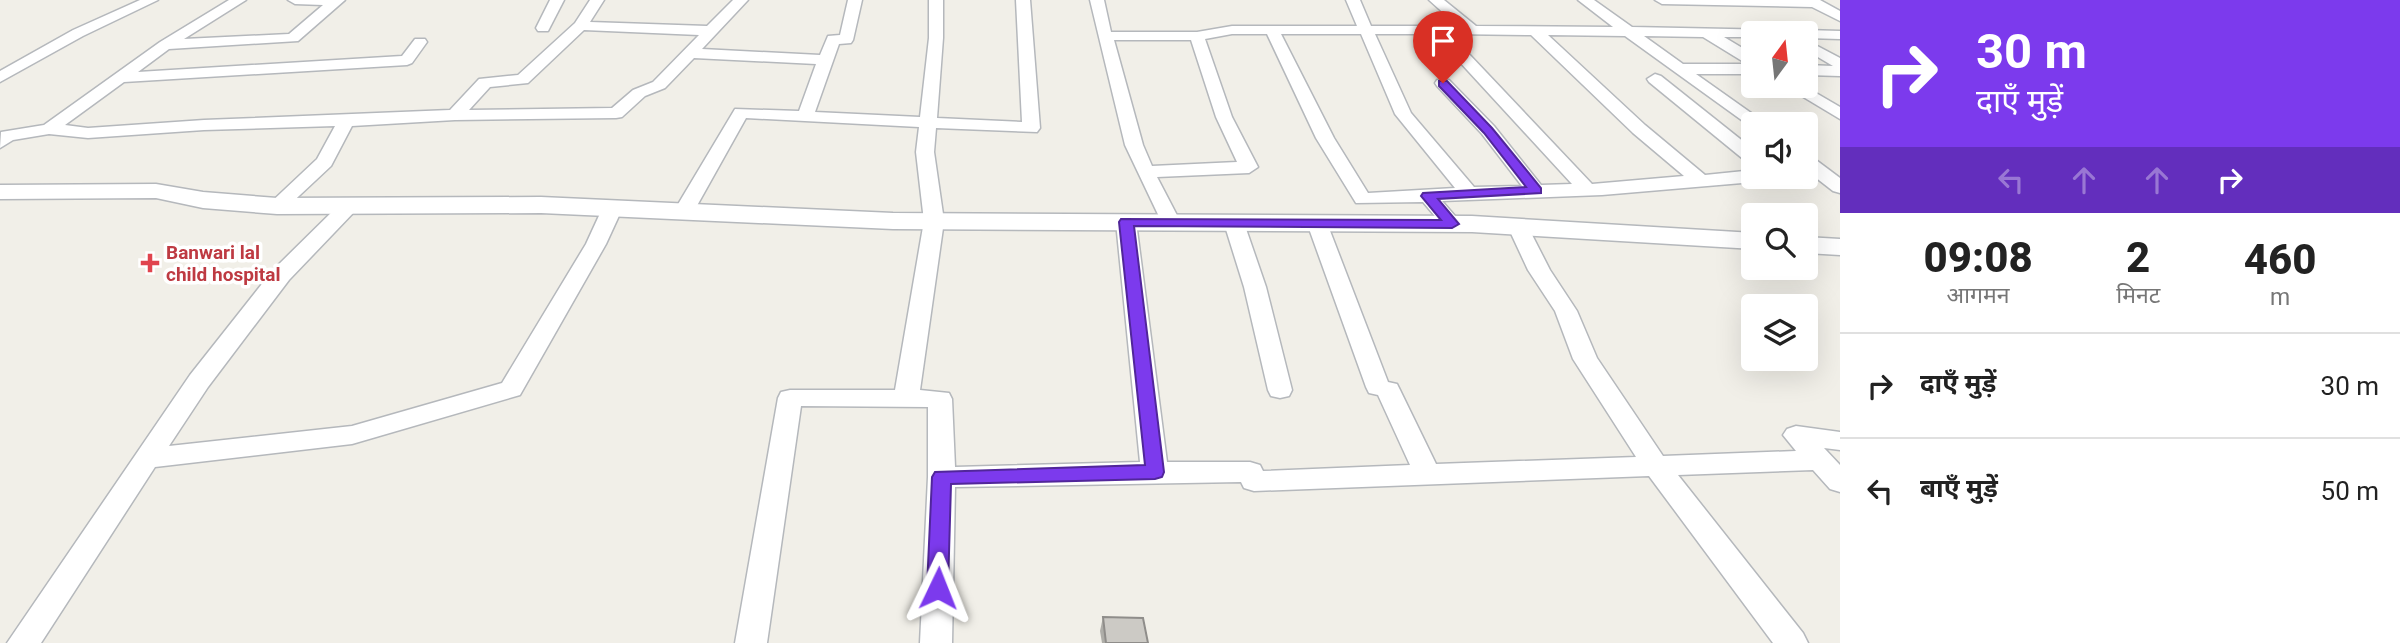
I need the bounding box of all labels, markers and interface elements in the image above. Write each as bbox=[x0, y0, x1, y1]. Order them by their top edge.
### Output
pin bbox=[1413, 11, 1473, 83]
north arrow bbox=[1741, 21, 1818, 98]
map controls bbox=[1741, 21, 1818, 371]
icon: arrive bbox=[1424, 22, 1462, 60]
text: 30 m bbox=[1976, 23, 2087, 80]
icon: right bbox=[1861, 28, 1952, 119]
text: दाएँ मुड़ें bbox=[1976, 82, 2063, 120]
button: sound bbox=[1741, 112, 1818, 189]
icon: left bbox=[1992, 161, 2030, 199]
icon: ahead bbox=[2065, 161, 2103, 199]
icon: ahead bbox=[2138, 161, 2176, 199]
icon: right bbox=[2211, 161, 2249, 199]
button: search bbox=[1741, 203, 1818, 280]
text: 09:08 bbox=[1924, 233, 2033, 282]
text: 2 bbox=[2126, 233, 2150, 282]
text: 460 bbox=[2244, 235, 2316, 284]
place label: Banwari lal child hospital bbox=[166, 241, 280, 286]
marker: Banwari lal child hospital bbox=[140, 253, 160, 273]
text: आगमन bbox=[1947, 282, 2010, 309]
text: मिनट bbox=[2116, 282, 2160, 309]
text: m bbox=[2270, 284, 2290, 311]
button: layers bbox=[1741, 294, 1818, 371]
icon: right bbox=[1861, 367, 1899, 405]
text: दाएँ मुड़ें bbox=[1920, 368, 1996, 398]
text: 30 m bbox=[2321, 371, 2379, 401]
icon: left bbox=[1861, 472, 1899, 510]
text: बाएँ मुड़ें bbox=[1920, 473, 1998, 503]
text: 50 m bbox=[2321, 476, 2379, 506]
position arrow bbox=[901, 551, 975, 625]

